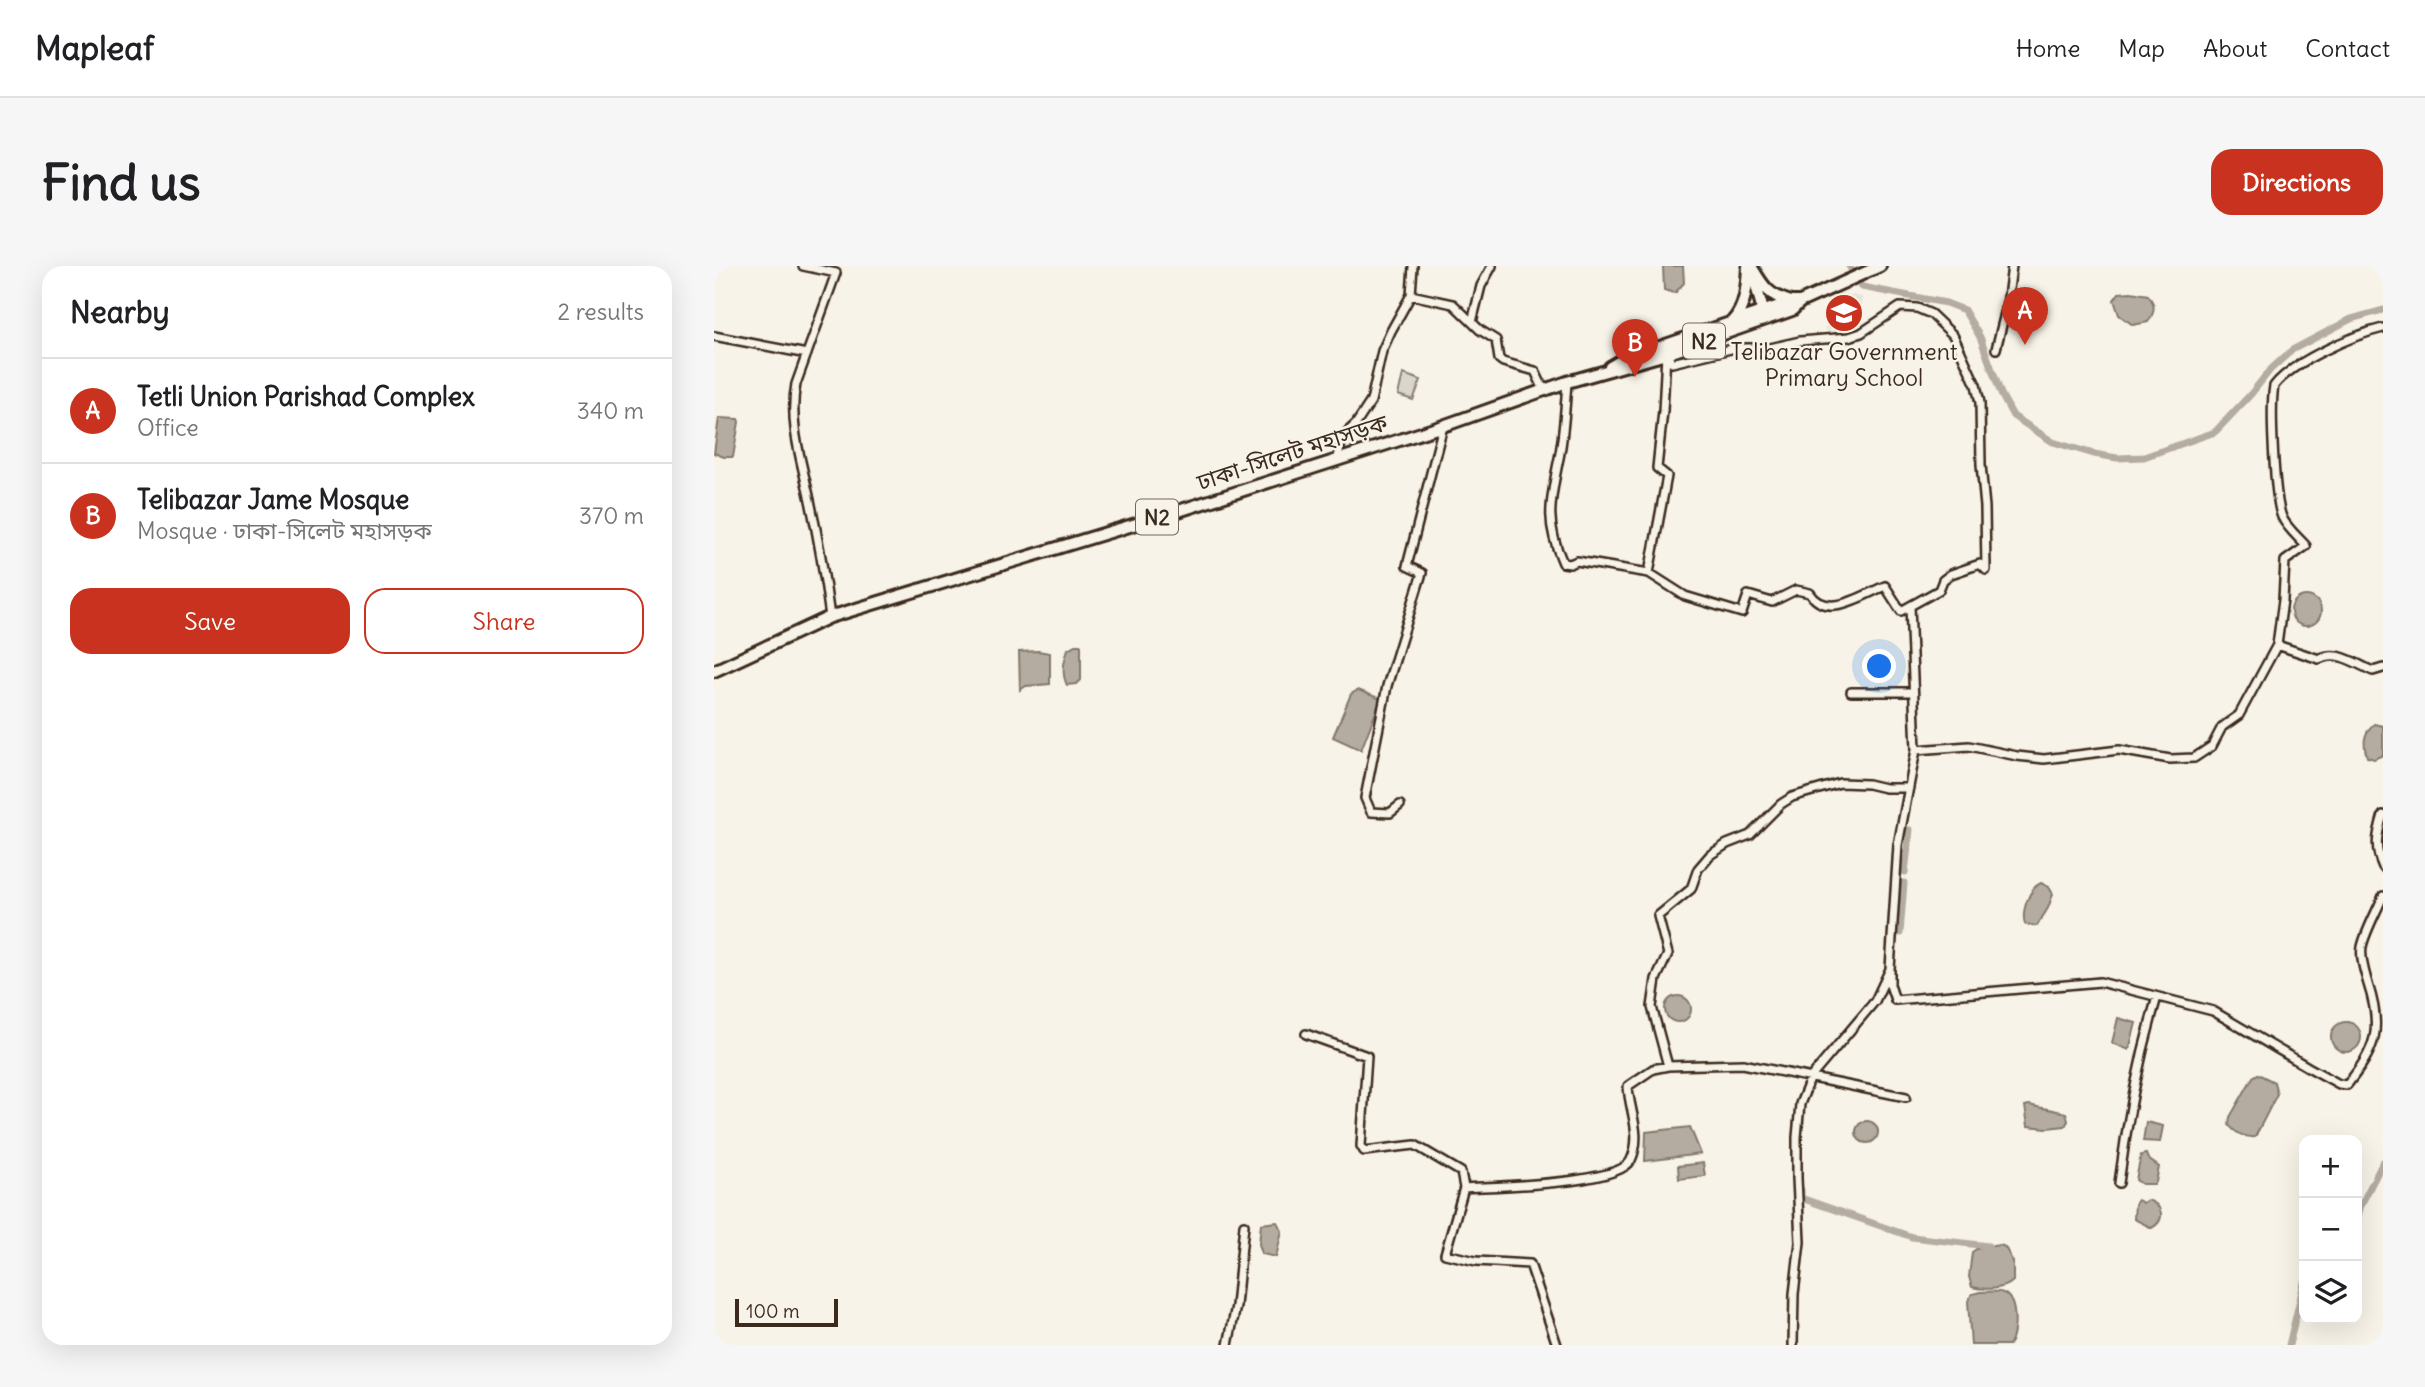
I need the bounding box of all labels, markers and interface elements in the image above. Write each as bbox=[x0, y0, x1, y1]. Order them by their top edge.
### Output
text: Mapleaf bbox=[35, 27, 154, 69]
text: Home bbox=[2016, 33, 2080, 63]
text: Map bbox=[2118, 33, 2165, 63]
text: About bbox=[2203, 33, 2267, 63]
text: Contact bbox=[2305, 33, 2390, 63]
button: Directions bbox=[2211, 149, 2383, 215]
text: Find us bbox=[42, 152, 200, 213]
pin: A bbox=[2002, 287, 2048, 345]
school or university icon: Telibazar Government Primary School bbox=[1823, 292, 1865, 334]
text: Nearby bbox=[70, 293, 170, 331]
text: 2 results bbox=[558, 297, 644, 326]
pin: B bbox=[1612, 319, 1658, 377]
road number: N2 bbox=[1683, 323, 1725, 358]
place label: Telibazar Government Primary School bbox=[1731, 337, 1958, 392]
text: Tetli Union Parishad Complex bbox=[137, 380, 475, 413]
text: A bbox=[86, 396, 100, 425]
text: 340 m bbox=[577, 396, 644, 425]
street label: ঢাকা-সিলেট মহাসড়ক bbox=[1192, 407, 1391, 497]
text: Office bbox=[137, 413, 199, 442]
text: Telibazar Jame Mosque bbox=[137, 483, 409, 516]
road number: N2 bbox=[1136, 499, 1178, 534]
text: B bbox=[85, 501, 101, 530]
text: 370 m bbox=[579, 501, 644, 530]
text: Mosque · ঢাকা-সিলেট মহাসড়ক bbox=[137, 516, 432, 545]
button: Save bbox=[70, 588, 350, 654]
button: Share bbox=[364, 588, 644, 654]
your location bbox=[1862, 649, 1896, 683]
map controls bbox=[2299, 1135, 2362, 1324]
button: + bbox=[2299, 1135, 2362, 1198]
button: − bbox=[2299, 1198, 2362, 1261]
button: layers bbox=[2299, 1261, 2362, 1324]
scale bar bbox=[735, 1296, 838, 1328]
text: 100 m bbox=[746, 1299, 800, 1323]

